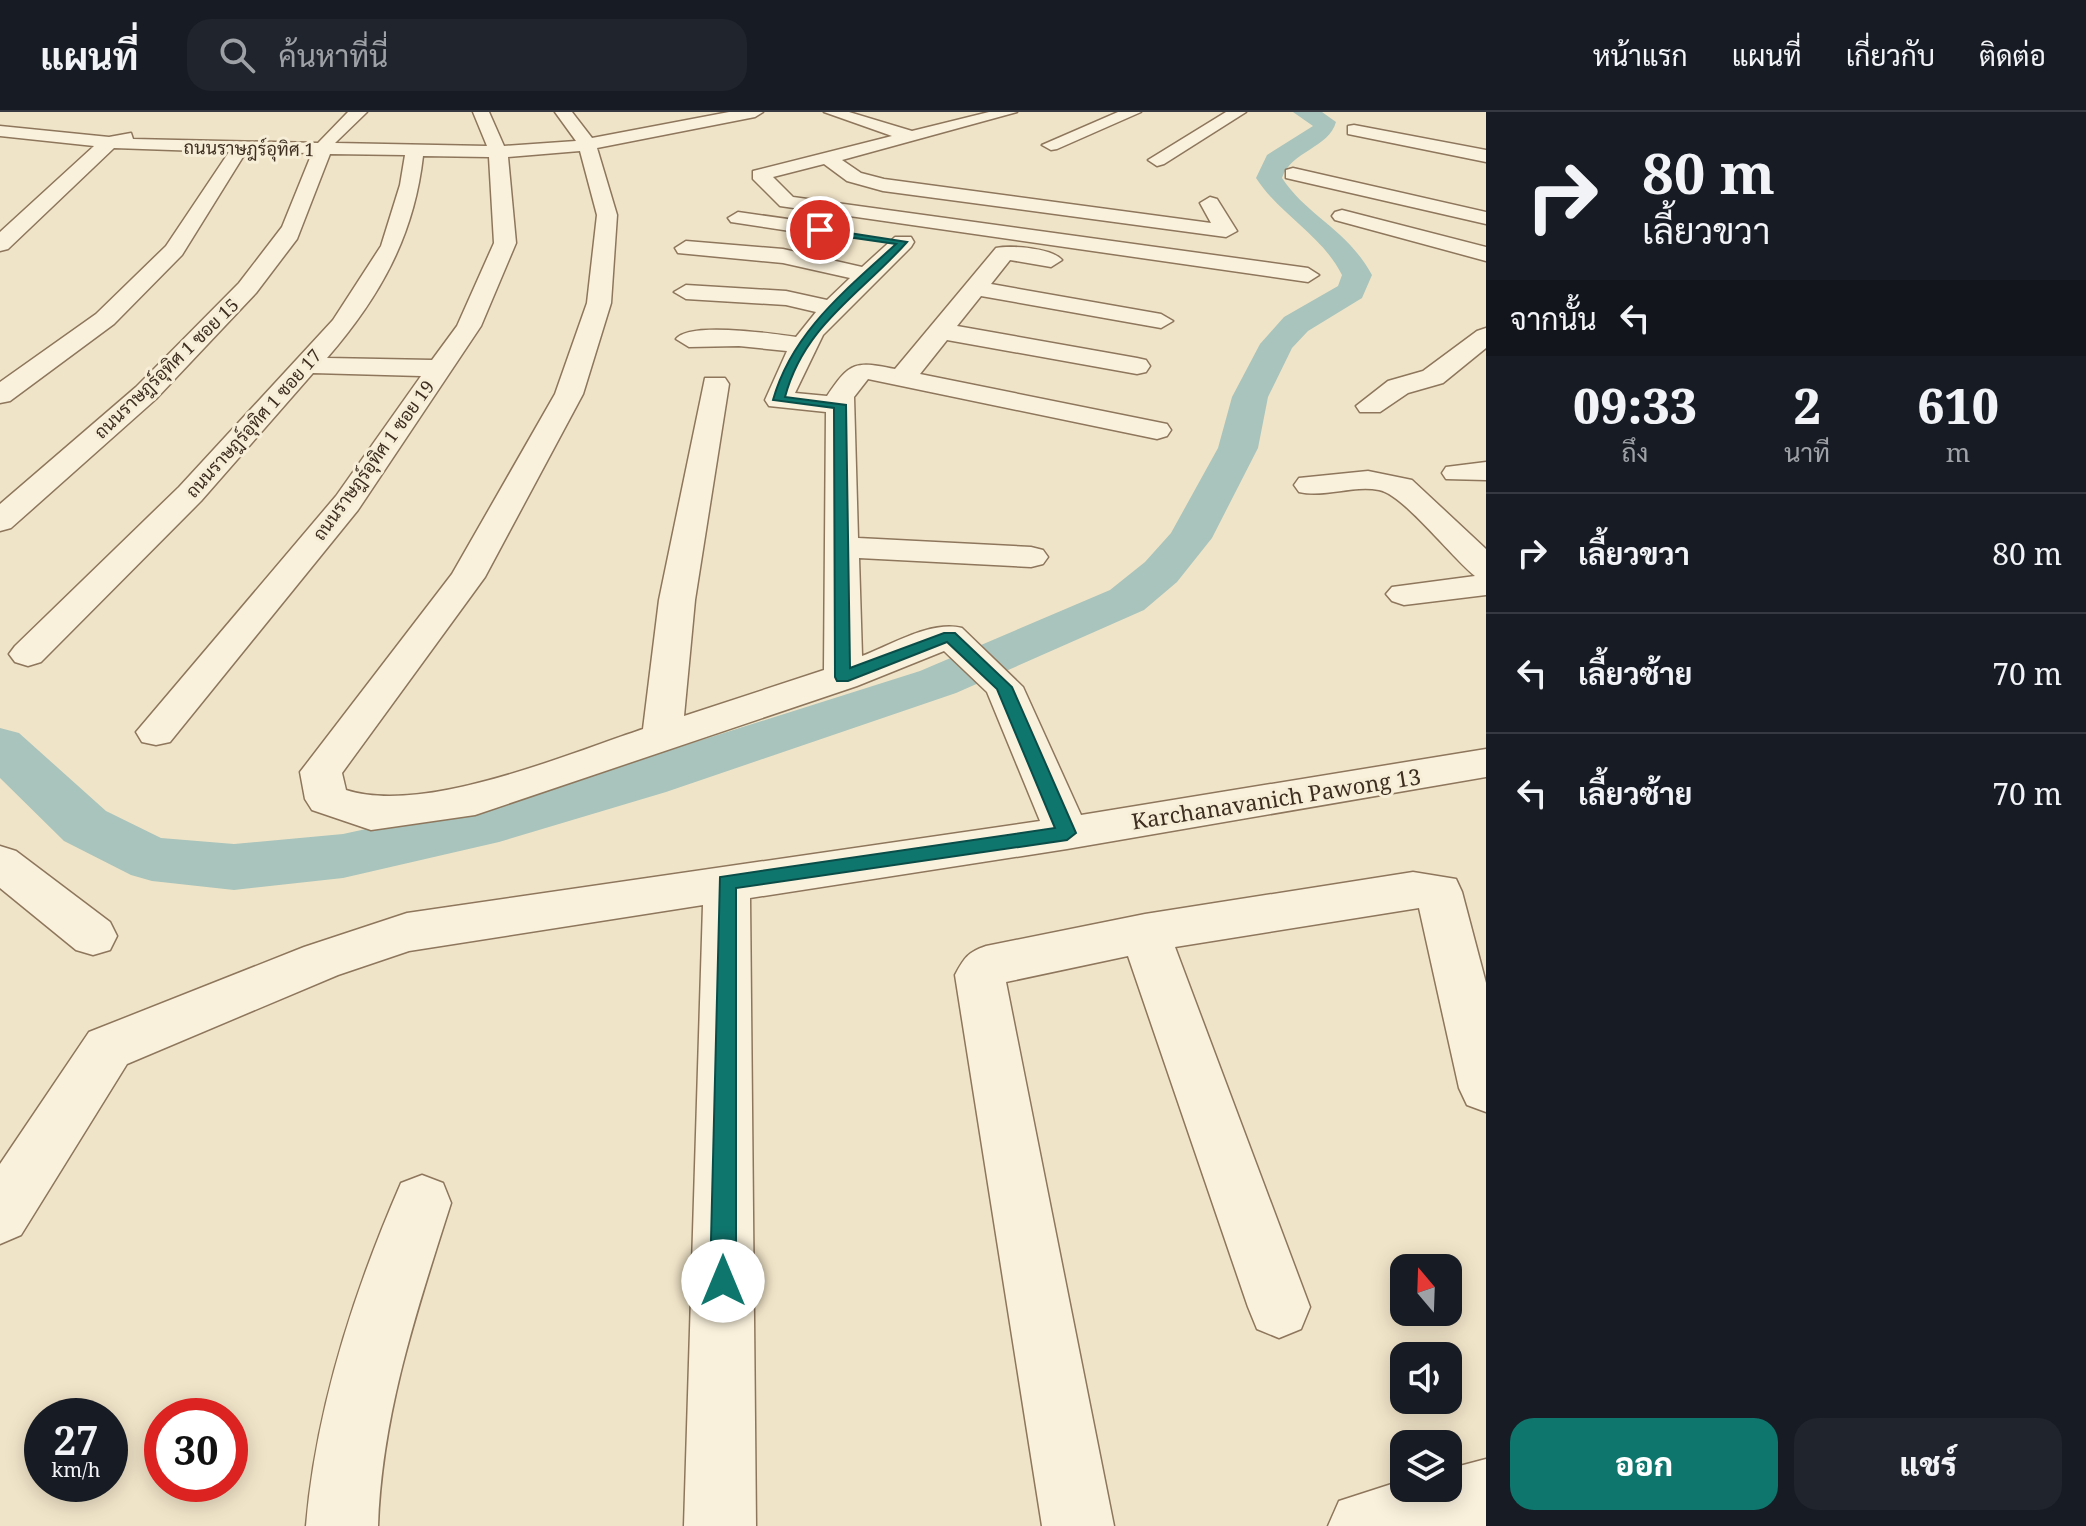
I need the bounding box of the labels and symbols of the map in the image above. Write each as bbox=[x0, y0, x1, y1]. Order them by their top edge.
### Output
street label: ถนนราษฎร์อุทิศ 1 bbox=[183, 135, 315, 162]
pin bbox=[786, 196, 854, 264]
street label: ถนนราษฎร์อุทิศ 1 ซอย 15 bbox=[89, 293, 244, 444]
street label: ถนนราษฎร์อุทิศ 1 ซอย 17 bbox=[180, 344, 327, 503]
street label: ถนนราษฎร์อุทิศ 1 ซอย 19 bbox=[307, 375, 440, 545]
street label: Karchanavanich Pawong 13 bbox=[1129, 760, 1423, 836]
position arrow bbox=[681, 1239, 765, 1323]
north arrow bbox=[1390, 1254, 1462, 1326]
speed limit sign: 30 bbox=[144, 1398, 248, 1502]

